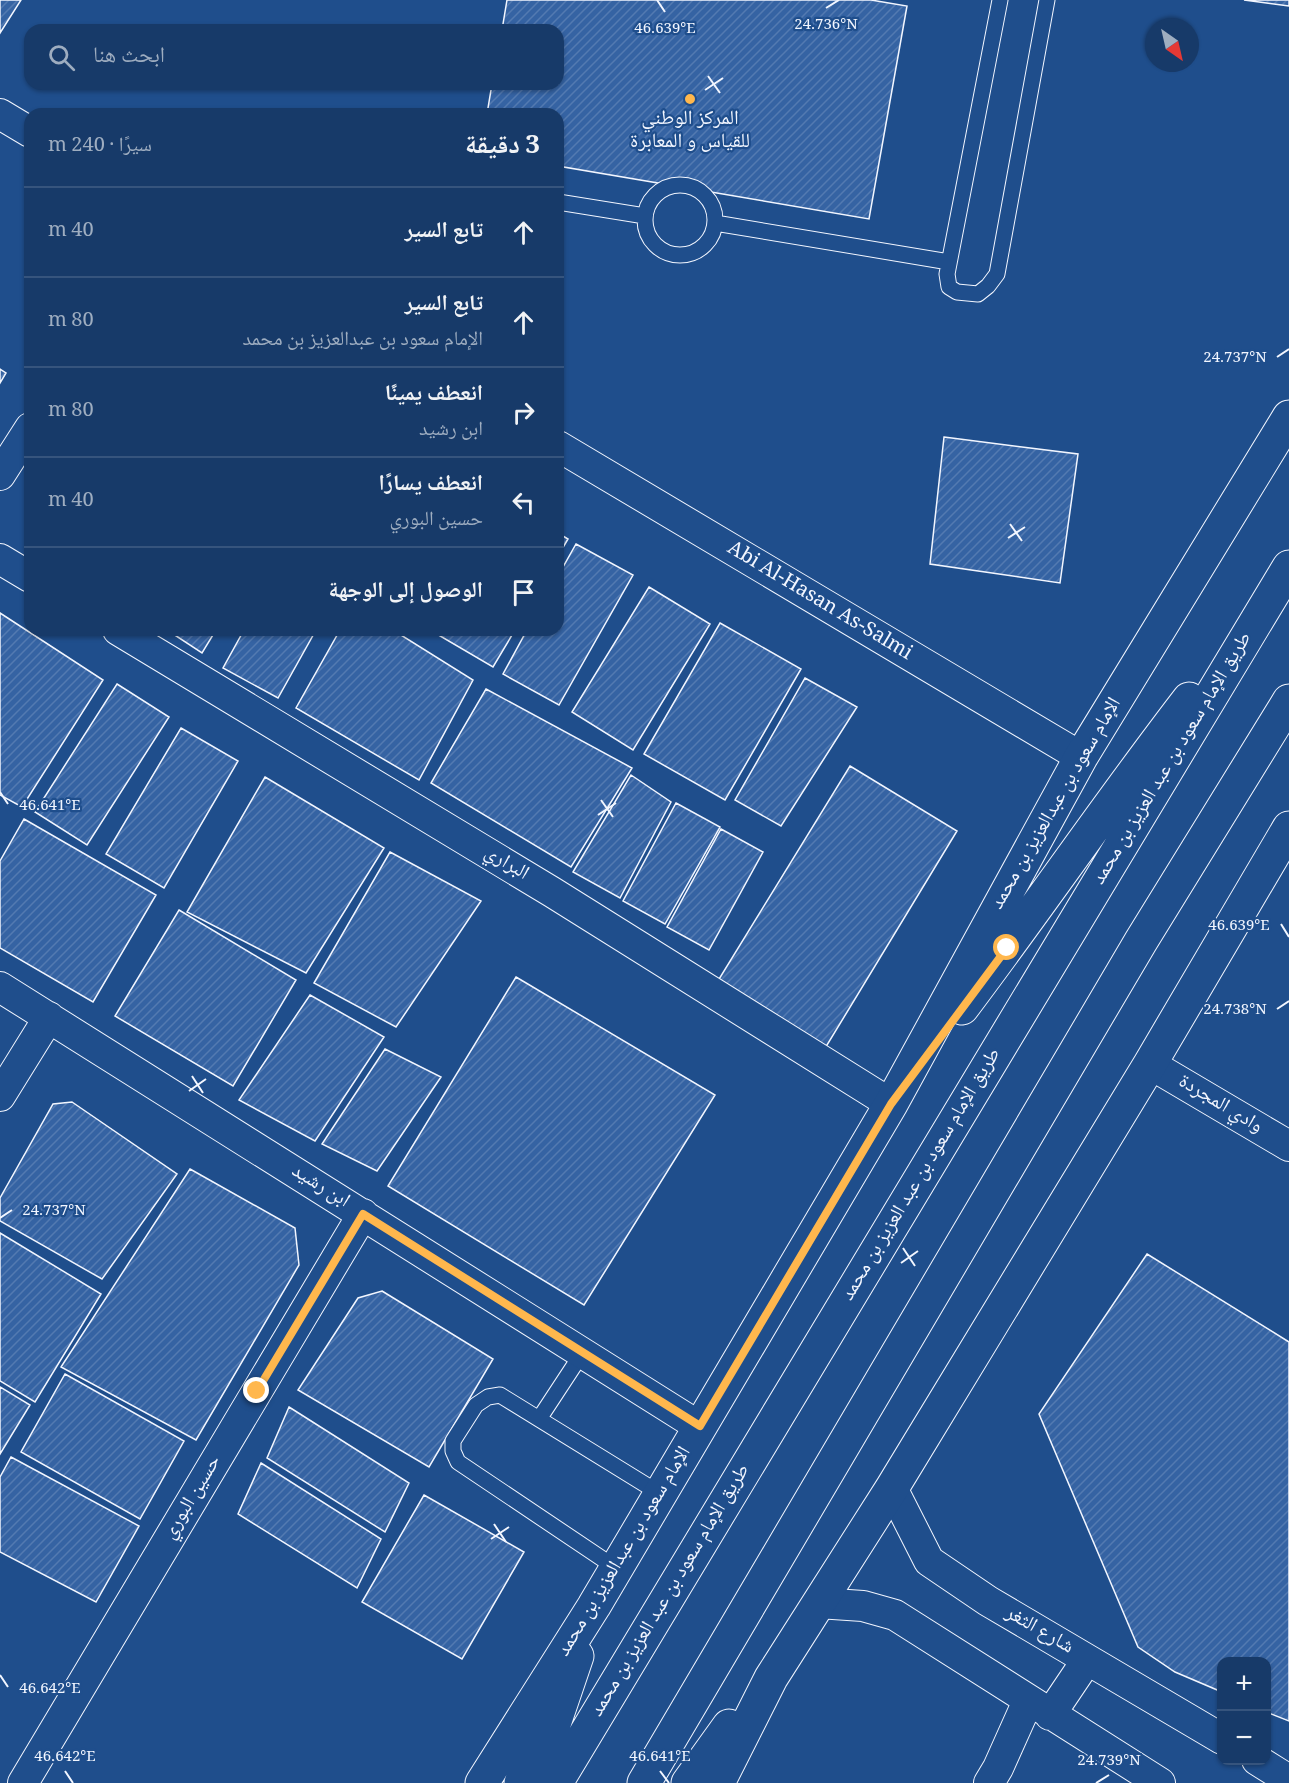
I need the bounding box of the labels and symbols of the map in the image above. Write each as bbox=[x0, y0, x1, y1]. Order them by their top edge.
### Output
text: 24.736°N bbox=[794, 13, 858, 39]
text: 46.639°E bbox=[634, 17, 696, 43]
north arrow bbox=[1145, 18, 1199, 72]
marker: المركز الوطني للقياس و المعابرة bbox=[683, 92, 697, 106]
place label: المركز الوطني للقياس و المعابرة bbox=[630, 103, 750, 160]
text: 24.737°N bbox=[1203, 346, 1267, 372]
street label: Abi Al-Hasan As-Salmi bbox=[720, 533, 919, 671]
street label: طريق الإمام سعود بن عبد العزيز بن محمد bbox=[1084, 626, 1262, 892]
street label: الإمام سعود بن عبدالعزيز بن محمد bbox=[982, 691, 1132, 917]
text: 46.641°E bbox=[19, 794, 81, 820]
street label: البراري bbox=[477, 837, 535, 891]
text: 46.639°E bbox=[1208, 914, 1270, 940]
route start bbox=[993, 934, 1019, 960]
text: 24.738°N bbox=[1203, 998, 1267, 1024]
street label: طريق الإمام سعود بن عبد العزيز بن محمد bbox=[833, 1042, 1011, 1308]
street label: وادي المجردة bbox=[1171, 1066, 1269, 1144]
street label: ابن رشيد bbox=[284, 1156, 356, 1218]
text: 24.737°N bbox=[22, 1199, 86, 1225]
route end bbox=[243, 1377, 269, 1403]
street label: الإمام سعود بن عبدالعزيز بن محمد bbox=[548, 1440, 702, 1664]
street label: حسين البوري bbox=[154, 1449, 232, 1547]
street label: طريق الإمام سعود بن عبد العزيز بن محمد bbox=[582, 1458, 760, 1724]
street label: شارع الثغر bbox=[997, 1597, 1080, 1664]
text: 46.642°E bbox=[19, 1677, 81, 1703]
text: 46.642°E bbox=[34, 1745, 96, 1771]
text: 46.641°E bbox=[629, 1745, 691, 1771]
text: 24.739°N bbox=[1077, 1749, 1141, 1775]

